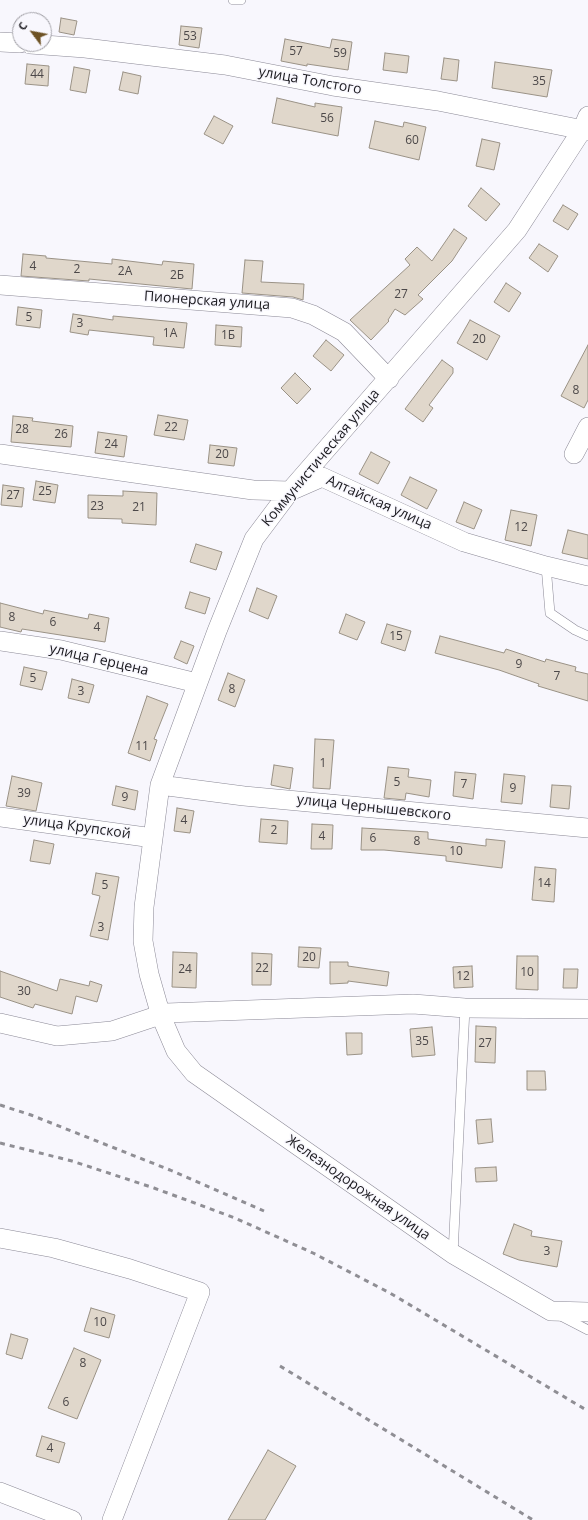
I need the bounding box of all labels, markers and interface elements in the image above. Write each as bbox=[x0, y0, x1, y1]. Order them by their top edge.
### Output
north arrow bbox=[12, 12, 52, 52]
text: С bbox=[14, 19, 30, 33]
house number: 53 bbox=[183, 30, 197, 44]
house number: 57 bbox=[289, 45, 303, 59]
house number: 59 bbox=[333, 47, 347, 61]
street label: улица Толстого bbox=[257, 64, 363, 98]
house number: 44 bbox=[30, 68, 44, 82]
house number: 35 bbox=[532, 75, 546, 89]
house number: 56 bbox=[320, 112, 334, 126]
house number: 60 bbox=[405, 134, 419, 148]
house number: 4 bbox=[30, 260, 36, 274]
house number: 2 bbox=[74, 263, 80, 277]
house number: 2А bbox=[118, 265, 132, 279]
house number: 2Б bbox=[170, 269, 184, 283]
street label: Пионерская улица bbox=[143, 288, 271, 314]
house number: 27 bbox=[394, 288, 408, 302]
house number: 5 bbox=[26, 311, 32, 325]
house number: 3 bbox=[77, 317, 83, 331]
house number: 1А bbox=[163, 327, 177, 341]
house number: 1Б bbox=[221, 329, 235, 343]
house number: 20 bbox=[472, 333, 486, 347]
house number: 8 bbox=[573, 384, 579, 398]
street label: Коммунистическая улица bbox=[259, 386, 383, 530]
house number: 22 bbox=[164, 421, 178, 435]
house number: 28 bbox=[15, 423, 29, 437]
house number: 26 bbox=[54, 428, 68, 442]
house number: 24 bbox=[104, 438, 118, 452]
house number: 20 bbox=[215, 448, 229, 462]
street label: Алтайская улица bbox=[324, 472, 434, 534]
house number: 25 bbox=[38, 485, 52, 499]
house number: 27 bbox=[6, 489, 20, 503]
house number: 23 bbox=[90, 500, 104, 514]
house number: 21 bbox=[132, 501, 146, 515]
house number: 12 bbox=[514, 521, 528, 535]
house number: 8 bbox=[9, 611, 15, 625]
house number: 6 bbox=[50, 616, 56, 630]
house number: 4 bbox=[94, 621, 100, 635]
house number: 15 bbox=[389, 630, 403, 644]
street label: улица Герцена bbox=[48, 640, 150, 680]
house number: 9 bbox=[516, 658, 522, 672]
house number: 7 bbox=[554, 670, 560, 684]
house number: 5 bbox=[30, 672, 36, 686]
house number: 8 bbox=[229, 683, 235, 697]
house number: 3 bbox=[78, 685, 84, 699]
house number: 11 bbox=[135, 740, 149, 754]
house number: 1 bbox=[320, 757, 326, 771]
house number: 5 bbox=[394, 776, 400, 790]
house number: 7 bbox=[461, 778, 467, 792]
house number: 9 bbox=[510, 782, 516, 796]
house number: 39 bbox=[17, 787, 31, 801]
house number: 9 bbox=[122, 791, 128, 805]
street label: улица Чернышевского bbox=[296, 792, 452, 824]
street label: улица Крупской bbox=[22, 811, 132, 843]
house number: 4 bbox=[181, 814, 187, 828]
house number: 2 bbox=[271, 824, 277, 838]
house number: 4 bbox=[319, 830, 325, 844]
house number: 6 bbox=[370, 832, 376, 846]
house number: 8 bbox=[414, 835, 420, 849]
house number: 10 bbox=[449, 845, 463, 859]
house number: 14 bbox=[537, 877, 551, 891]
house number: 5 bbox=[102, 879, 108, 893]
house number: 3 bbox=[98, 921, 104, 935]
house number: 20 bbox=[302, 951, 316, 965]
house number: 22 bbox=[255, 962, 269, 976]
house number: 24 bbox=[178, 963, 192, 977]
house number: 10 bbox=[520, 966, 534, 980]
house number: 12 bbox=[456, 970, 470, 984]
house number: 30 bbox=[17, 985, 31, 999]
house number: 35 bbox=[415, 1035, 429, 1049]
house number: 27 bbox=[478, 1037, 492, 1051]
street label: Железнодорожная улица bbox=[283, 1132, 433, 1244]
house number: 3 bbox=[544, 1245, 550, 1259]
house number: 10 bbox=[93, 1316, 107, 1330]
house number: 8 bbox=[80, 1357, 86, 1371]
house number: 6 bbox=[63, 1396, 69, 1410]
house number: 4 bbox=[47, 1442, 53, 1456]

